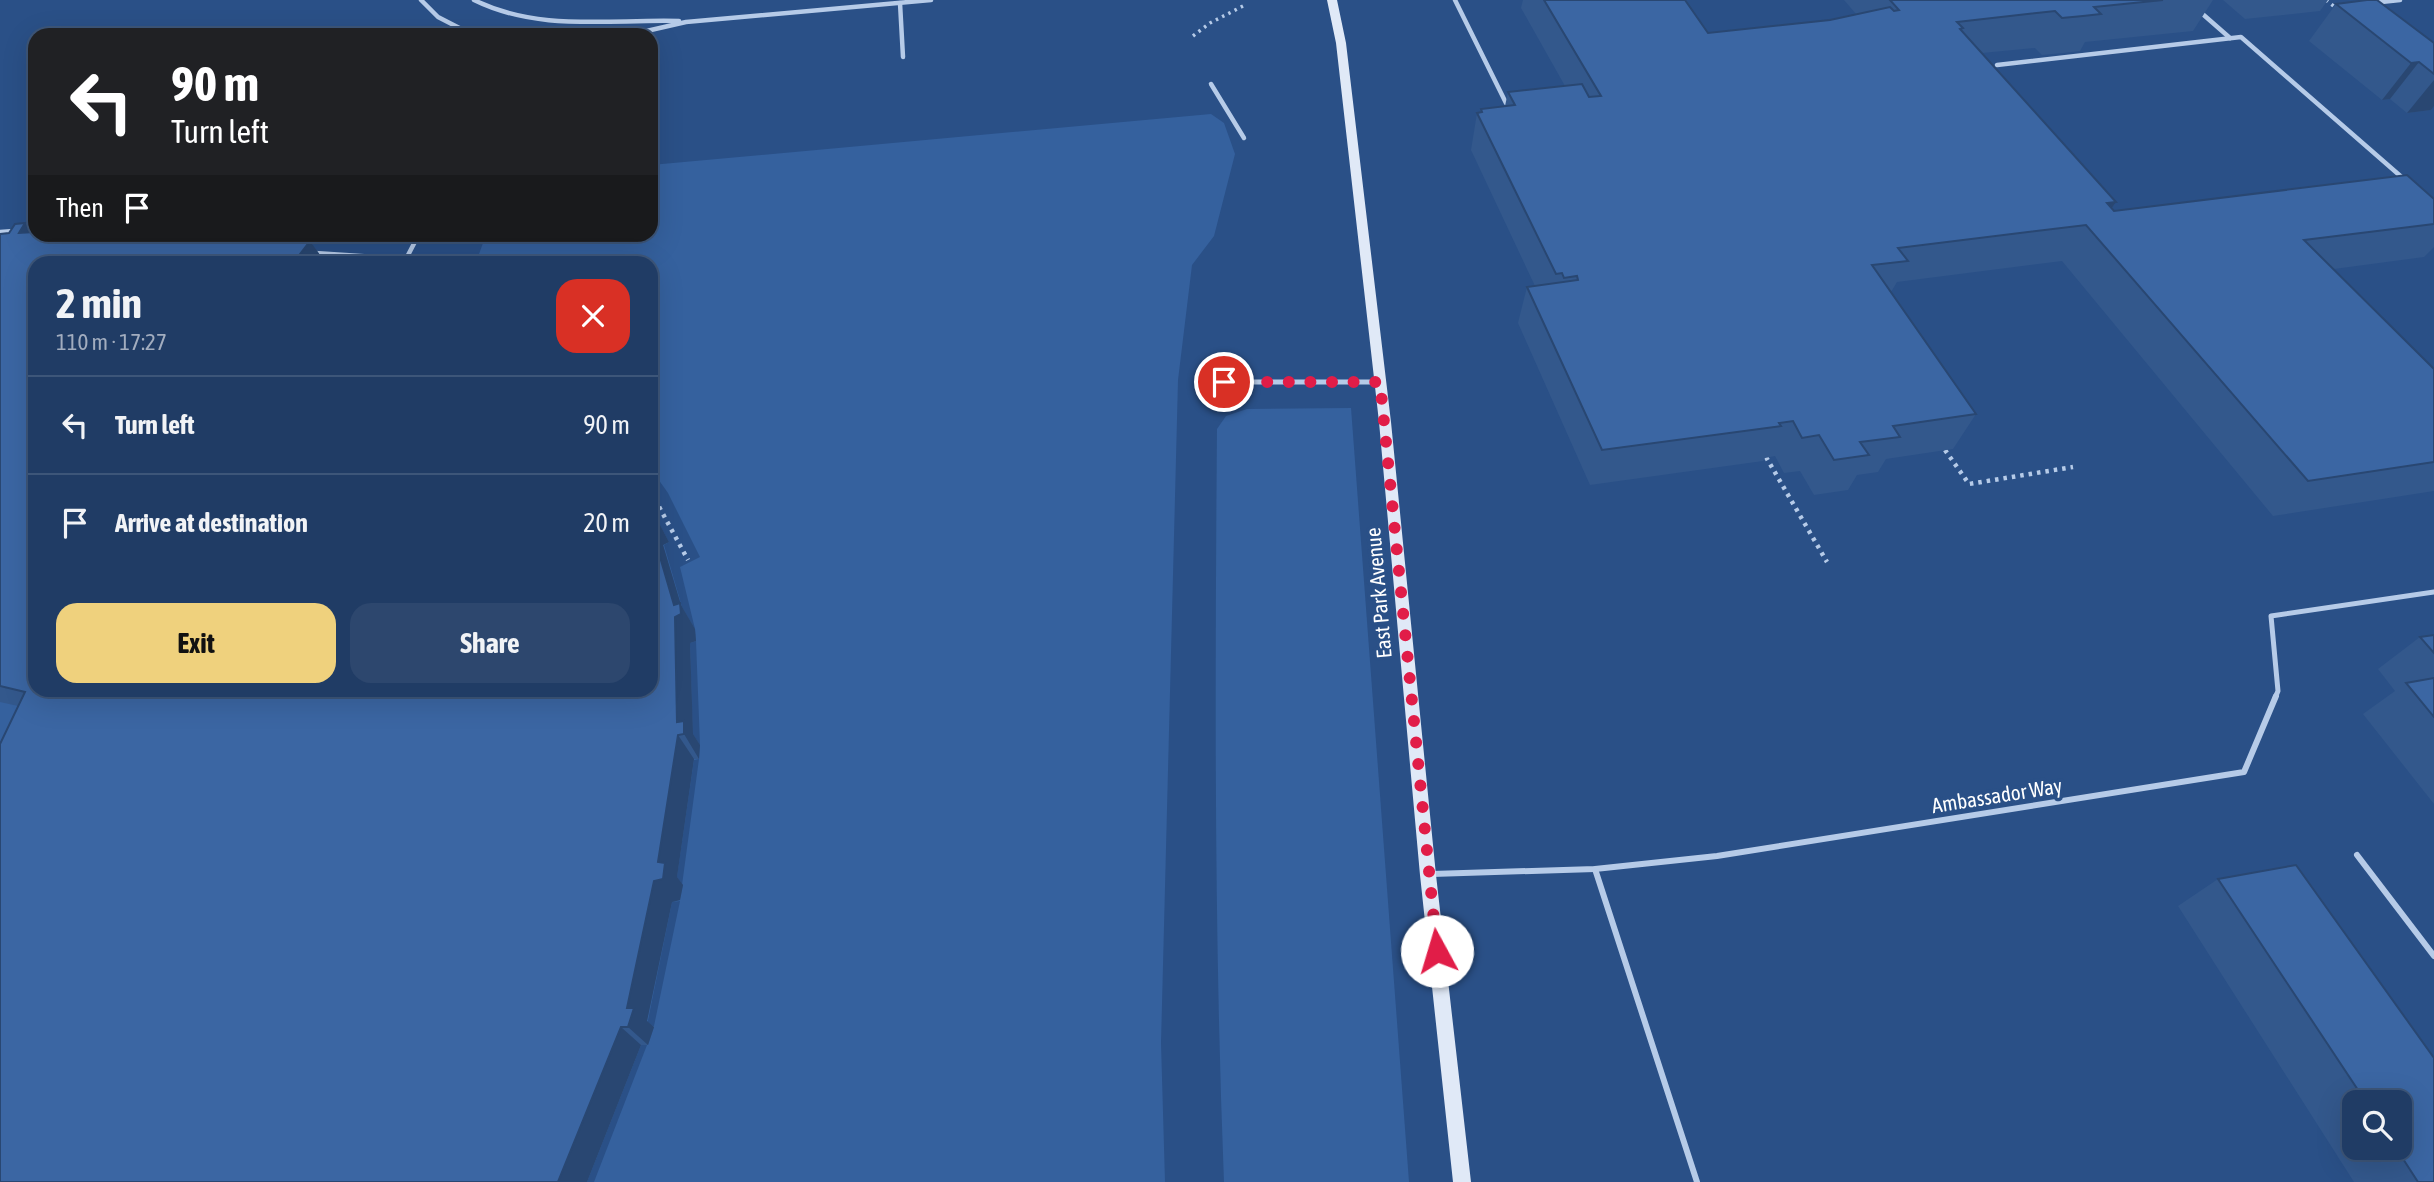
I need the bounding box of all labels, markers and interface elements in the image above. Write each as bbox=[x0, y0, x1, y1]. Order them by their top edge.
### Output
text: 90 m bbox=[171, 55, 259, 111]
icon: left bbox=[56, 56, 147, 147]
text: Turn left bbox=[171, 113, 269, 150]
icon: arrive bbox=[118, 189, 156, 227]
text: Then bbox=[56, 193, 104, 223]
text: 2 min bbox=[56, 279, 142, 327]
button: close bbox=[556, 279, 630, 353]
text: 110 m · 17:27 bbox=[56, 329, 167, 355]
pin bbox=[1194, 352, 1254, 412]
icon: arrive bbox=[1205, 363, 1243, 401]
icon: left bbox=[56, 406, 94, 444]
text: Turn left bbox=[115, 410, 195, 440]
text: 90 m bbox=[583, 410, 630, 440]
icon: arrive bbox=[56, 504, 94, 542]
text: Arrive at destination bbox=[115, 508, 308, 538]
text: 20 m bbox=[583, 508, 630, 538]
street label: East Park Avenue bbox=[1360, 527, 1396, 659]
button: Exit bbox=[56, 603, 336, 683]
button: Share bbox=[350, 603, 630, 683]
street label: Ambassador Way bbox=[1930, 773, 2064, 817]
position arrow bbox=[1400, 914, 1474, 988]
map controls bbox=[2342, 1090, 2412, 1160]
button: search bbox=[2342, 1090, 2412, 1160]

